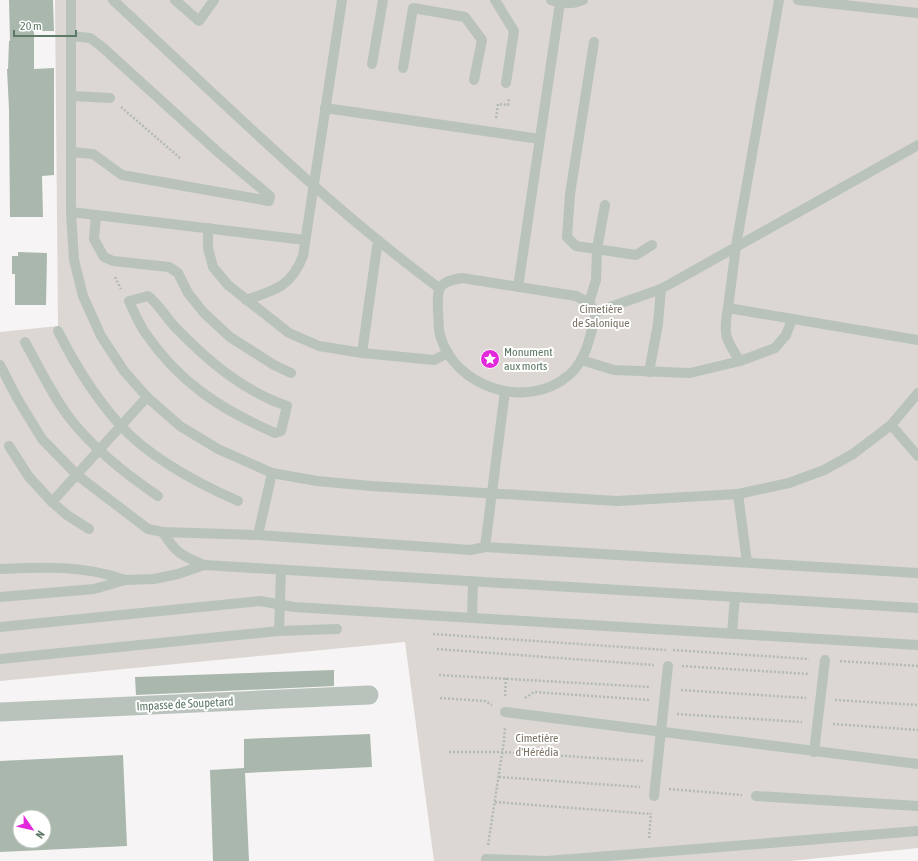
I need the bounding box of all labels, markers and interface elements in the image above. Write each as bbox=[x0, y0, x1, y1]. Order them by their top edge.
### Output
scale bar bbox=[14, 12, 76, 38]
text: 20 m bbox=[20, 19, 42, 33]
park label: Cimetière de Salonique bbox=[572, 302, 630, 330]
place label: Monument aux morts bbox=[504, 345, 553, 373]
place icon: Monument aux morts bbox=[479, 348, 501, 370]
street label: Impasse de Soupetard bbox=[136, 694, 234, 714]
park label: Cimetière d'Hérédia bbox=[515, 731, 559, 759]
north arrow bbox=[12, 809, 52, 849]
text: N bbox=[33, 829, 47, 841]

